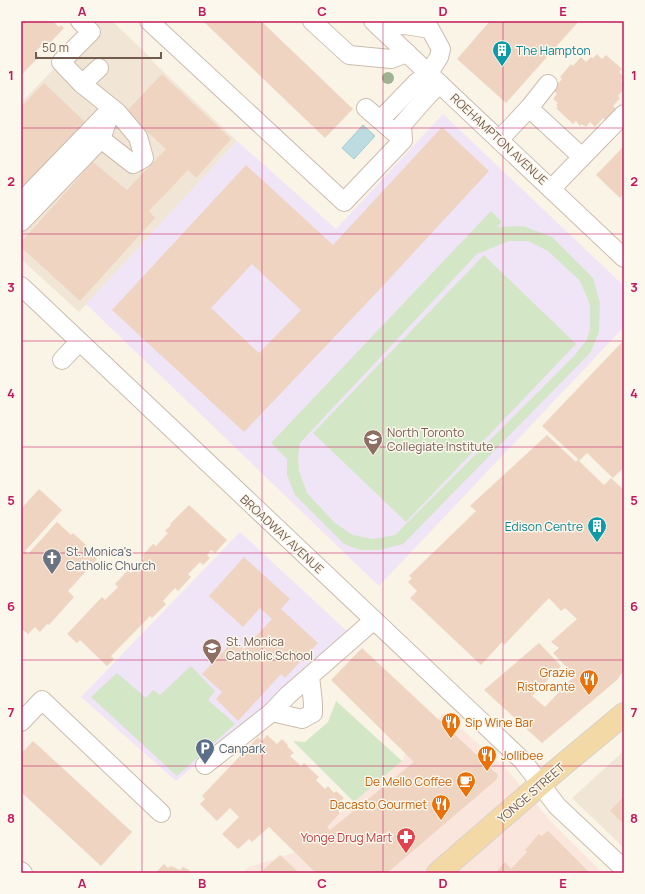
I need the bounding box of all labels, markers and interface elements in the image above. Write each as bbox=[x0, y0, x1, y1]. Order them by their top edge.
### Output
text: A bbox=[78, 2, 87, 20]
text: B bbox=[198, 2, 206, 20]
text: C bbox=[317, 2, 327, 20]
text: D bbox=[438, 2, 448, 20]
text: E bbox=[559, 2, 567, 20]
scale bar bbox=[36, 34, 161, 60]
text: 50 m bbox=[42, 39, 69, 56]
building icon: The Hampton bbox=[491, 39, 513, 67]
place label: The Hampton bbox=[516, 42, 591, 59]
text: 1 bbox=[8, 66, 14, 84]
text: 1 bbox=[631, 66, 637, 84]
street label: ROEHAMPTON AVENUE bbox=[447, 89, 551, 189]
text: 2 bbox=[7, 172, 15, 190]
text: 2 bbox=[630, 172, 638, 190]
text: 3 bbox=[7, 278, 15, 296]
text: 3 bbox=[630, 278, 638, 296]
text: 4 bbox=[7, 384, 15, 402]
text: 4 bbox=[630, 384, 638, 402]
place label: North Toronto Collegiate Institute bbox=[387, 424, 493, 455]
school or university icon: North Toronto Collegiate Institute bbox=[362, 428, 384, 456]
text: 5 bbox=[7, 491, 15, 509]
street label: BROADWAY AVENUE bbox=[236, 491, 328, 577]
text: 5 bbox=[630, 491, 638, 509]
building icon: Edison Centre bbox=[586, 515, 608, 543]
place label: Edison Centre bbox=[505, 518, 583, 535]
place label: St. Monica's Catholic Church bbox=[66, 543, 156, 574]
church icon: St. Monica's Catholic Church bbox=[41, 547, 63, 575]
text: 6 bbox=[7, 597, 15, 615]
text: 6 bbox=[630, 597, 638, 615]
place label: St. Monica Catholic School bbox=[226, 633, 313, 664]
school or university icon: St. Monica Catholic School bbox=[201, 637, 223, 665]
place label: Grazie Ristorante bbox=[517, 664, 575, 695]
restaurant icon: Grazie Ristorante bbox=[578, 668, 600, 696]
text: 7 bbox=[8, 703, 15, 721]
text: 7 bbox=[631, 703, 638, 721]
restaurant icon: Sip Wine Bar bbox=[440, 711, 462, 739]
place label: Sip Wine Bar bbox=[465, 714, 534, 731]
parking icon: Canpark bbox=[194, 737, 216, 765]
place label: Canpark bbox=[219, 740, 266, 757]
restaurant icon: Jollibee bbox=[476, 744, 498, 772]
place label: Jollibee bbox=[501, 747, 543, 764]
street label: YONGE STREET bbox=[494, 759, 569, 827]
cafe icon: De Mello Coffee bbox=[455, 770, 477, 798]
place label: De Mello Coffee bbox=[365, 773, 452, 790]
restaurant icon: Dacasto Gourmet bbox=[430, 793, 452, 821]
place label: Dacasto Gourmet bbox=[330, 796, 427, 813]
text: 8 bbox=[7, 809, 15, 827]
text: 8 bbox=[630, 809, 638, 827]
pharmacy icon: Yonge Drug Mart bbox=[395, 826, 417, 854]
place label: Yonge Drug Mart bbox=[301, 829, 392, 846]
text: A bbox=[78, 874, 87, 892]
text: B bbox=[198, 874, 206, 892]
text: C bbox=[317, 874, 327, 892]
text: D bbox=[438, 874, 448, 892]
text: E bbox=[559, 874, 567, 892]

